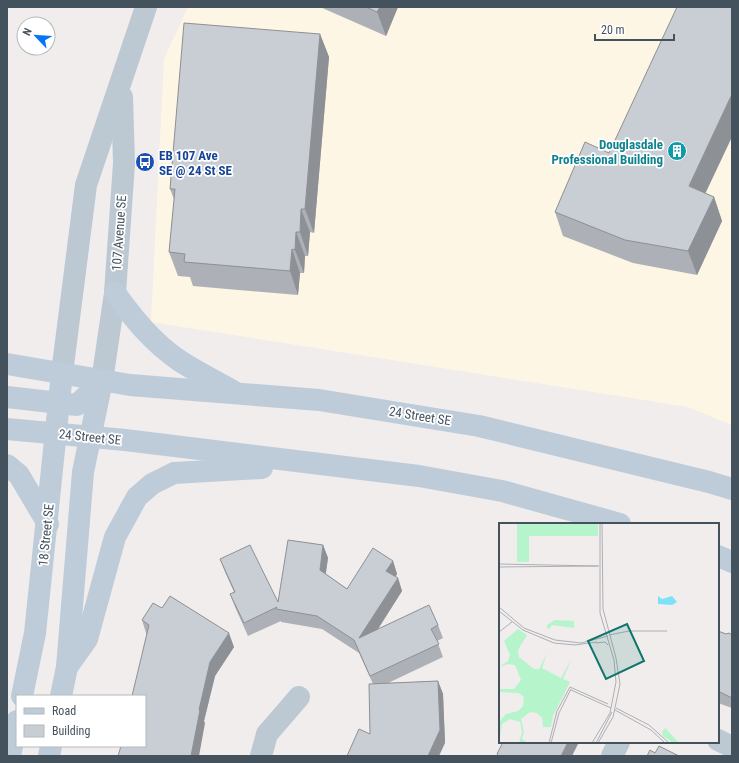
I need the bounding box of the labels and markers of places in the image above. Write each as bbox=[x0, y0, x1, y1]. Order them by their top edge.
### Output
place label: Douglasdale Professional Building bbox=[551, 137, 663, 167]
building icon: Douglasdale Professional Building bbox=[666, 140, 688, 162]
place label: EB 107 Ave SE @ 24 St SE bbox=[159, 148, 232, 178]
bus stop icon: EB 107 Ave SE @ 24 St SE bbox=[134, 151, 156, 173]

